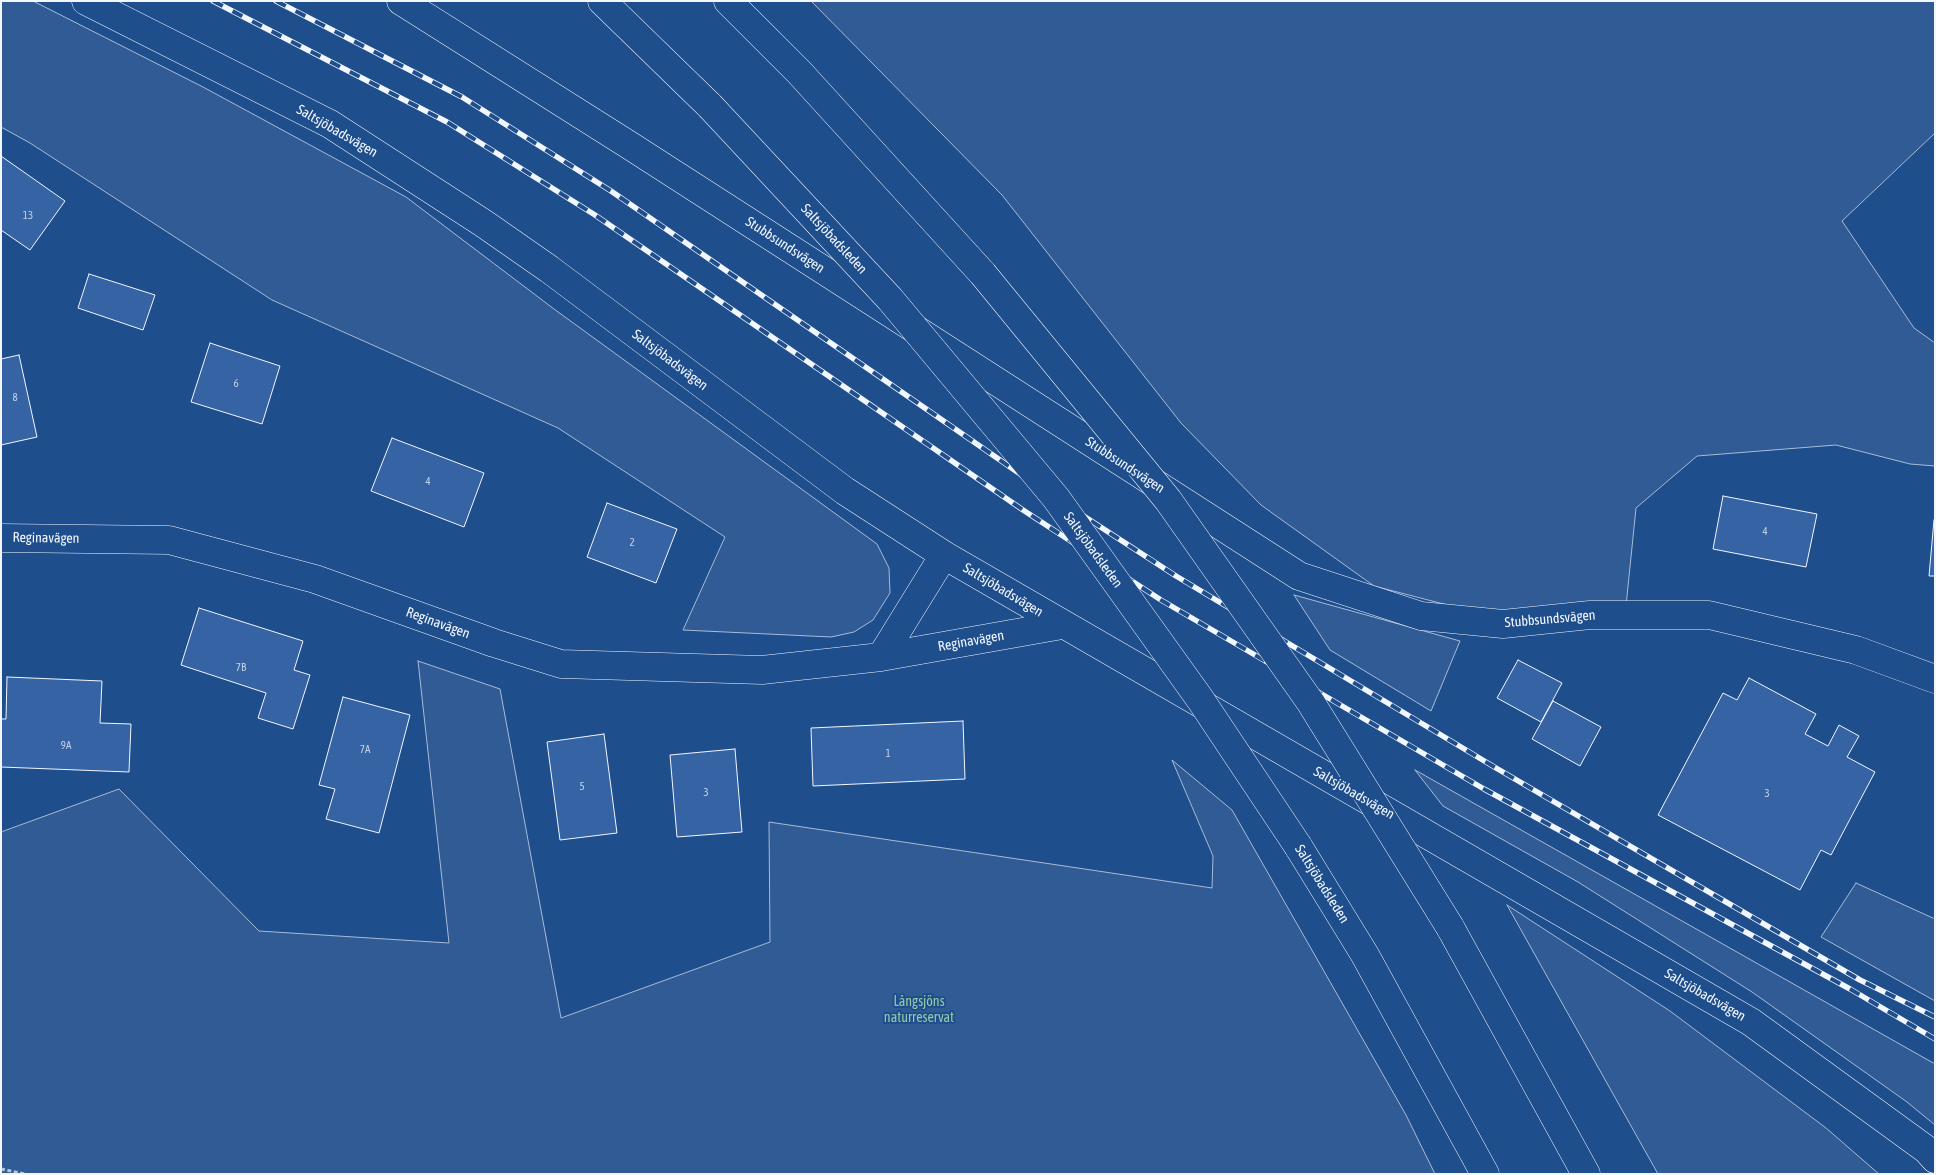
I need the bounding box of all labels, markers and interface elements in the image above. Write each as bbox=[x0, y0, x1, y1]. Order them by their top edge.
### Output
street label: Saltsjöbadsvägen bbox=[294, 101, 380, 161]
street label: Saltsjöbadsleden bbox=[797, 201, 871, 277]
house number: 13 bbox=[23, 209, 33, 223]
street label: Stubbsundsvägen bbox=[742, 213, 828, 277]
street label: Saltsjöbadsvägen bbox=[629, 326, 711, 394]
house number: 6 bbox=[233, 377, 239, 391]
house number: 8 bbox=[12, 391, 18, 405]
street label: Stubbsundsvägen bbox=[1082, 433, 1168, 497]
house number: 4 bbox=[425, 475, 431, 489]
street label: Saltsjöbadsleden bbox=[1060, 509, 1126, 591]
house number: 4 bbox=[1762, 525, 1768, 539]
street label: Reginavägen bbox=[12, 529, 80, 547]
house number: 2 bbox=[629, 536, 635, 550]
street label: Saltsjöbadsvägen bbox=[960, 559, 1046, 621]
street label: Reginavägen bbox=[404, 604, 472, 642]
street label: Stubbsundsvägen bbox=[1504, 607, 1596, 631]
street label: Reginavägen bbox=[937, 627, 1005, 655]
house number: 7B bbox=[236, 661, 246, 675]
house number: 9A bbox=[61, 739, 71, 753]
house number: 7A bbox=[360, 743, 370, 757]
house number: 1 bbox=[885, 747, 891, 761]
street label: Saltsjöbadsvägen bbox=[1311, 763, 1397, 823]
house number: 5 bbox=[579, 780, 585, 794]
house number: 3 bbox=[703, 786, 709, 800]
house number: 3 bbox=[1764, 787, 1770, 801]
street label: Saltsjöbadsleden bbox=[1291, 842, 1353, 926]
street label: Saltsjöbadsvägen bbox=[1662, 965, 1748, 1025]
park label: Långsjöns naturreservat bbox=[884, 994, 954, 1026]

